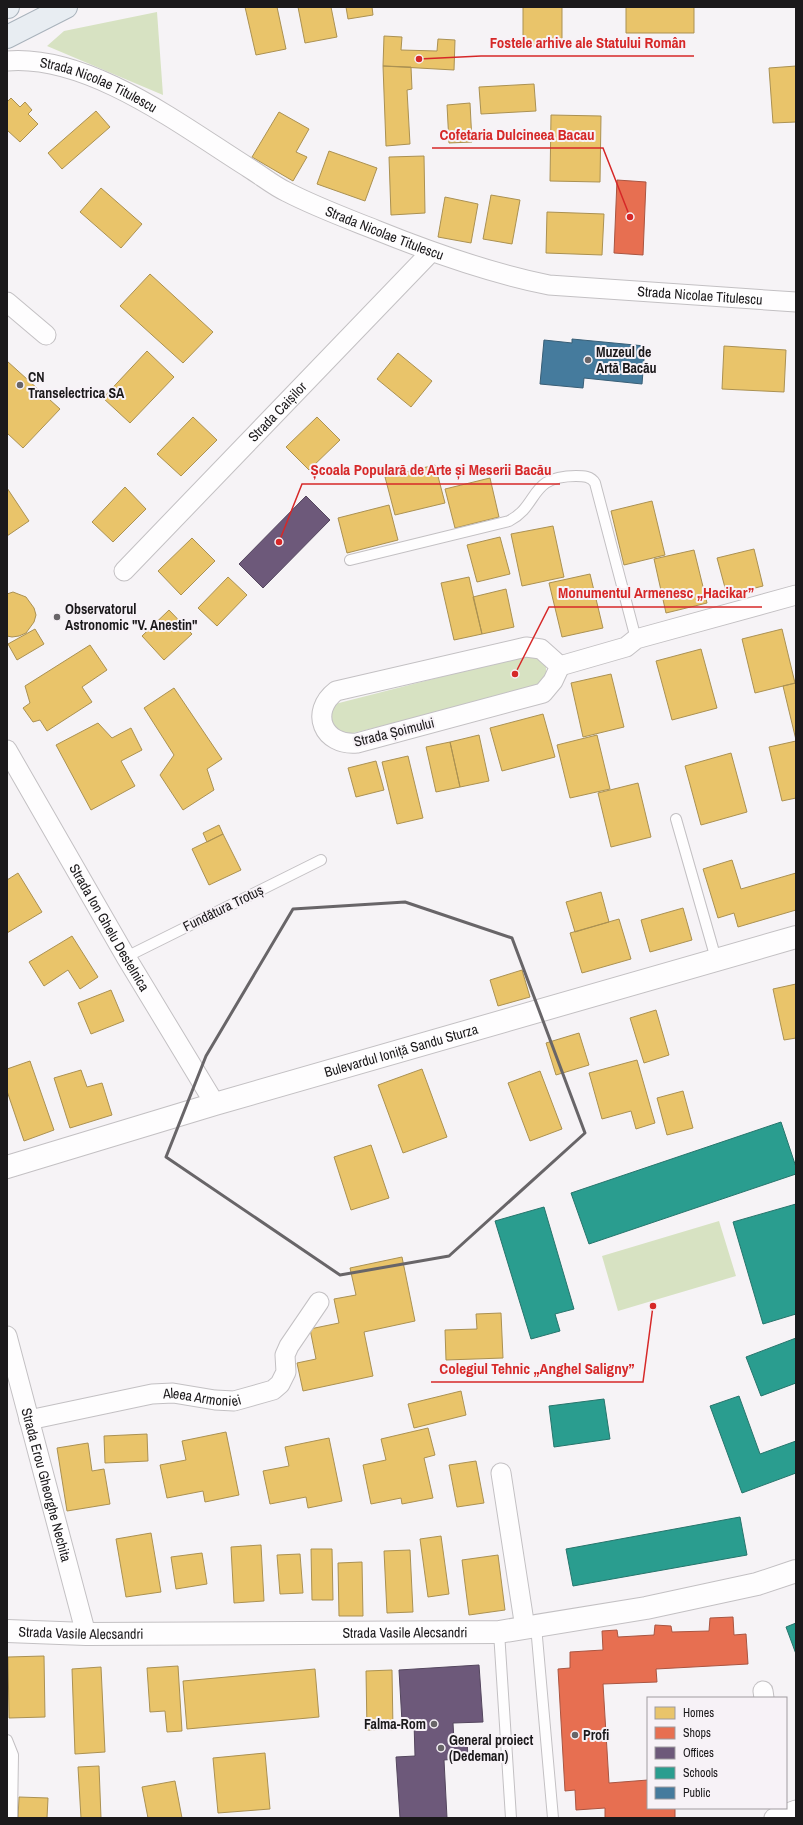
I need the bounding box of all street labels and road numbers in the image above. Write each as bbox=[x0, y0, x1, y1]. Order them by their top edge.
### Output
street label: Strada Nicolae Titulescu bbox=[39, 53, 160, 116]
street label: Strada Nicolae Titulescu bbox=[323, 202, 446, 264]
street label: Strada Nicolae Titulescu bbox=[637, 282, 763, 309]
street label: Strada Caișilor bbox=[244, 378, 310, 446]
street label: Strada Șoimului bbox=[352, 713, 436, 751]
street label: Strada Ion Ghelu Destelnica bbox=[65, 861, 154, 995]
street label: Fundătura Trotuș bbox=[180, 881, 266, 935]
street label: Bulevardul Ioniță Sandu Sturza bbox=[322, 1020, 481, 1081]
street label: Aleea Armoniei bbox=[162, 1384, 243, 1410]
street label: Strada Erou Gheorghe Nechita bbox=[17, 1406, 76, 1564]
street label: Strada Vasile Alecsandri bbox=[18, 1622, 144, 1643]
street label: Strada Vasile Alecsandri bbox=[342, 1623, 468, 1642]

